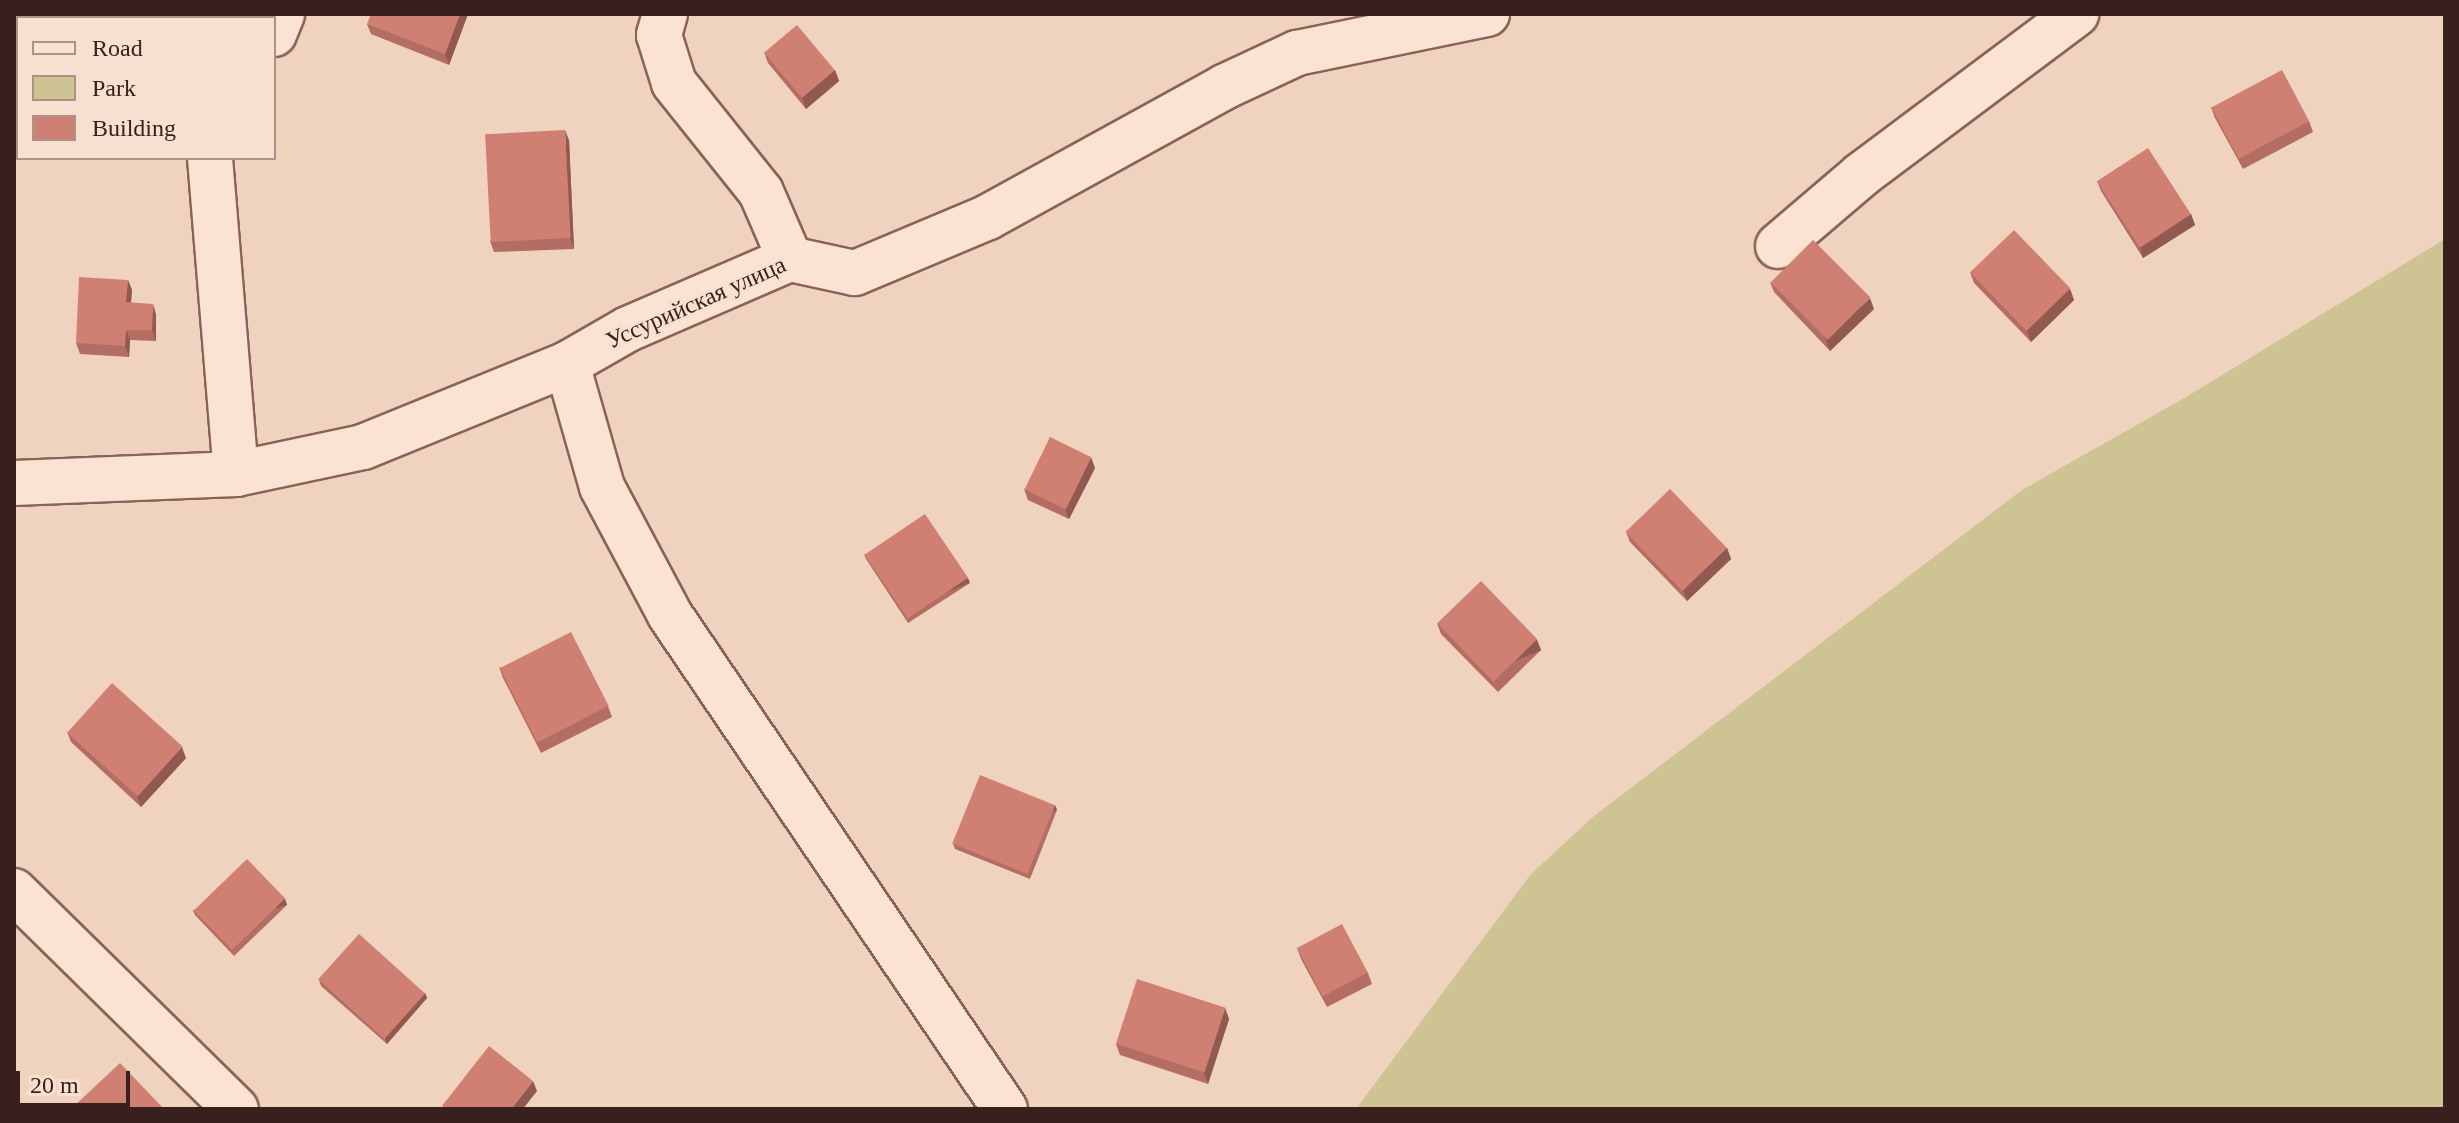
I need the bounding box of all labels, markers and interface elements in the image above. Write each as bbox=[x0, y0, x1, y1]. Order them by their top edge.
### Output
legend bbox=[16, 16, 276, 160]
text: Road bbox=[92, 35, 143, 61]
text: Park bbox=[92, 75, 136, 101]
text: Building bbox=[92, 115, 176, 141]
street label: Уссурийская улица bbox=[602, 250, 790, 356]
scale bar bbox=[20, 1055, 134, 1105]
text: 20 m bbox=[30, 1072, 79, 1098]

